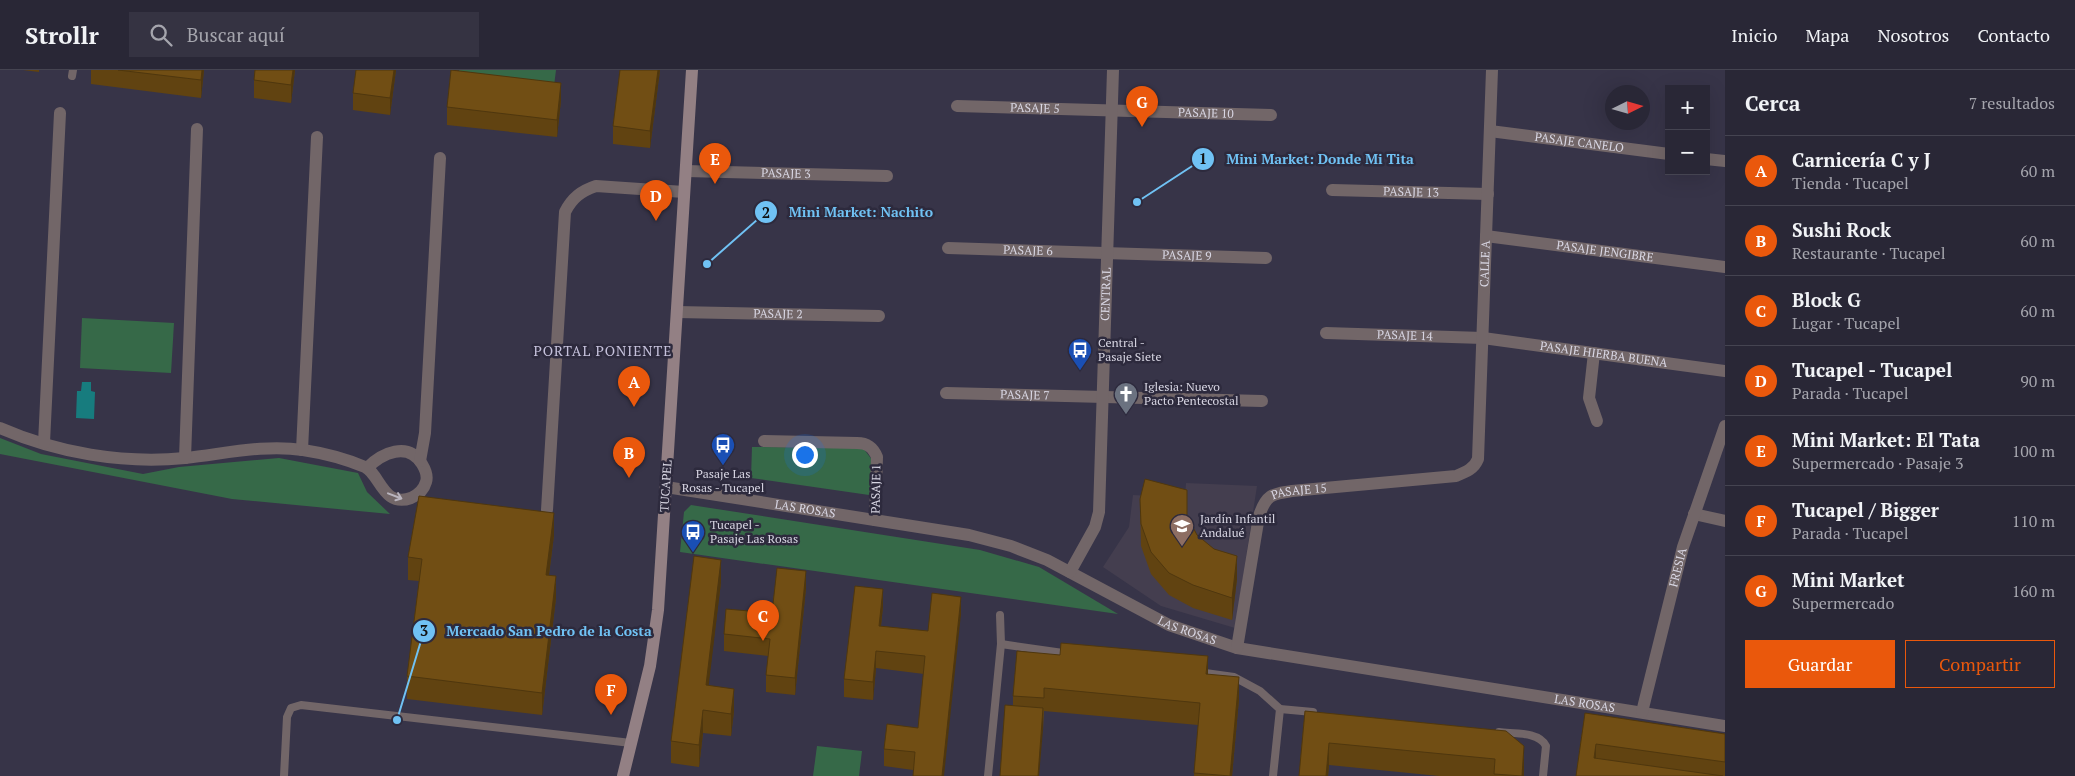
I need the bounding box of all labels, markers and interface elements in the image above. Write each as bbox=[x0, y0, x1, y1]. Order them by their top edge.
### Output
search box bbox=[129, 12, 479, 57]
text: Strollr bbox=[25, 19, 99, 51]
icon: search bbox=[147, 21, 175, 49]
text: Buscar aquí bbox=[187, 22, 285, 47]
text: Inicio bbox=[1731, 23, 1777, 47]
text: Mapa bbox=[1805, 23, 1849, 47]
text: Nosotros bbox=[1877, 23, 1949, 47]
text: Contacto bbox=[1977, 23, 2050, 47]
north arrow bbox=[1605, 85, 1650, 130]
map controls bbox=[1665, 85, 1710, 175]
button: + bbox=[1665, 85, 1710, 130]
pin: G bbox=[1126, 86, 1158, 127]
text: Cerca bbox=[1745, 89, 1800, 117]
text: 7 resultados bbox=[1969, 92, 2055, 114]
street label: PASAJE 5 bbox=[1010, 100, 1060, 116]
street label: PASAJE 10 bbox=[1178, 104, 1234, 121]
street label: PASAJE CANELO bbox=[1534, 129, 1625, 155]
button: − bbox=[1665, 130, 1710, 175]
pin: E bbox=[699, 143, 731, 184]
callout: Mini Market: Donde Mi Tita bbox=[1191, 144, 1424, 173]
text: Carnicería C y J bbox=[1792, 147, 1931, 172]
text: 1 bbox=[1199, 148, 1207, 168]
text: Mini Market: Donde Mi Tita bbox=[1226, 149, 1414, 168]
text: A bbox=[1755, 160, 1767, 182]
text: 60 m bbox=[2020, 160, 2055, 182]
street label: PASAJE 3 bbox=[761, 165, 811, 181]
text: Tienda · Tucapel bbox=[1792, 172, 1909, 194]
pin: D bbox=[640, 180, 672, 221]
street label: PASAJE 13 bbox=[1383, 183, 1439, 200]
callout: Mini Market: Nachito bbox=[754, 198, 943, 227]
text: 2 bbox=[762, 202, 770, 222]
text: Mini Market: Nachito bbox=[789, 202, 933, 221]
text: Sushi Rock bbox=[1792, 217, 1891, 242]
text: B bbox=[1756, 230, 1766, 252]
text: 60 m bbox=[2020, 230, 2055, 252]
street label: PASAJE JENGIBRE bbox=[1556, 237, 1654, 265]
street label: CALLE A bbox=[1476, 239, 1493, 287]
street label: PASAJE 6 bbox=[1003, 242, 1054, 258]
text: Restaurante · Tucapel bbox=[1792, 242, 1945, 264]
street label: PASAJE 9 bbox=[1162, 247, 1212, 263]
street label: CENTRAL bbox=[1097, 267, 1114, 321]
text: Block G bbox=[1792, 287, 1861, 312]
text: C bbox=[1756, 300, 1766, 322]
text: 60 m bbox=[2020, 300, 2055, 322]
street label: PASAJE 2 bbox=[753, 306, 803, 321]
text: Lugar · Tucapel bbox=[1792, 312, 1900, 334]
street label: PASAJE 14 bbox=[1377, 327, 1434, 343]
place label: Central - Pasaje Siete bbox=[1098, 335, 1161, 364]
bus stop icon: Central - Pasaje Siete bbox=[1067, 337, 1093, 371]
street label: PASAJE HIERBA BUENA bbox=[1539, 338, 1669, 370]
district label: PORTAL PONIENTE bbox=[534, 341, 672, 360]
text: Tucapel - Tucapel bbox=[1792, 357, 1952, 382]
pin: A bbox=[618, 366, 650, 407]
text: D bbox=[1755, 370, 1767, 392]
text: 90 m bbox=[2020, 370, 2055, 392]
place label: Iglesia: Nuevo Pacto Pentecostal bbox=[1144, 379, 1239, 408]
church icon: Iglesia: Nuevo Pacto Pentecostal bbox=[1113, 381, 1139, 415]
text: Parada · Tucapel bbox=[1792, 382, 1908, 404]
street label: PASAJE 7 bbox=[1000, 386, 1050, 403]
text: Mini Market: El Tata bbox=[1792, 427, 1980, 452]
bus stop icon: Pasaje Las Rosas - Tucapel bbox=[710, 432, 736, 466]
pin: B bbox=[613, 437, 645, 478]
text: E bbox=[1756, 440, 1766, 462]
text: 100 m bbox=[2012, 440, 2055, 462]
your location bbox=[792, 442, 818, 468]
text: Supermercado · Pasaje 3 bbox=[1792, 452, 1964, 474]
street label: TUCAPEL bbox=[656, 459, 675, 512]
street label: PASAJE 1 bbox=[868, 464, 883, 514]
place label: Pasaje Las Rosas - Tucapel bbox=[682, 466, 765, 495]
street label: PASAJE 15 bbox=[1269, 480, 1327, 502]
one-way arrow bbox=[387, 492, 402, 501]
street label: LAS ROSAS bbox=[774, 496, 837, 521]
text: Tucapel / Bigger bbox=[1792, 497, 1939, 522]
text: F bbox=[1756, 510, 1766, 532]
text: 110 m bbox=[2012, 510, 2055, 532]
place label: Jardín Infantil Andalué bbox=[1200, 511, 1276, 540]
school or university icon: Jardín Infantil Andalué bbox=[1169, 513, 1195, 547]
place label: Tucapel - Pasaje Las Rosas bbox=[710, 517, 798, 546]
bus stop icon: Tucapel - Pasaje Las Rosas bbox=[680, 519, 706, 553]
text: Parada · Tucapel bbox=[1792, 522, 1908, 544]
street label: FRESIA bbox=[1665, 545, 1690, 589]
text: Mini Market bbox=[1792, 567, 1905, 592]
text: G bbox=[1755, 580, 1767, 602]
text: 160 m bbox=[2012, 580, 2055, 602]
text: Supermercado bbox=[1792, 592, 1894, 614]
pin: C bbox=[747, 600, 779, 641]
street label: LAS ROSAS bbox=[1155, 612, 1219, 648]
callout: Mercado San Pedro de la Costa bbox=[411, 616, 662, 645]
text: 3 bbox=[420, 620, 428, 640]
text: Mercado San Pedro de la Costa bbox=[446, 621, 652, 640]
button: Guardar bbox=[1745, 640, 1895, 688]
button: Compartir bbox=[1905, 640, 2055, 688]
pin: F bbox=[595, 674, 627, 715]
street label: LAS ROSAS bbox=[1553, 691, 1616, 715]

